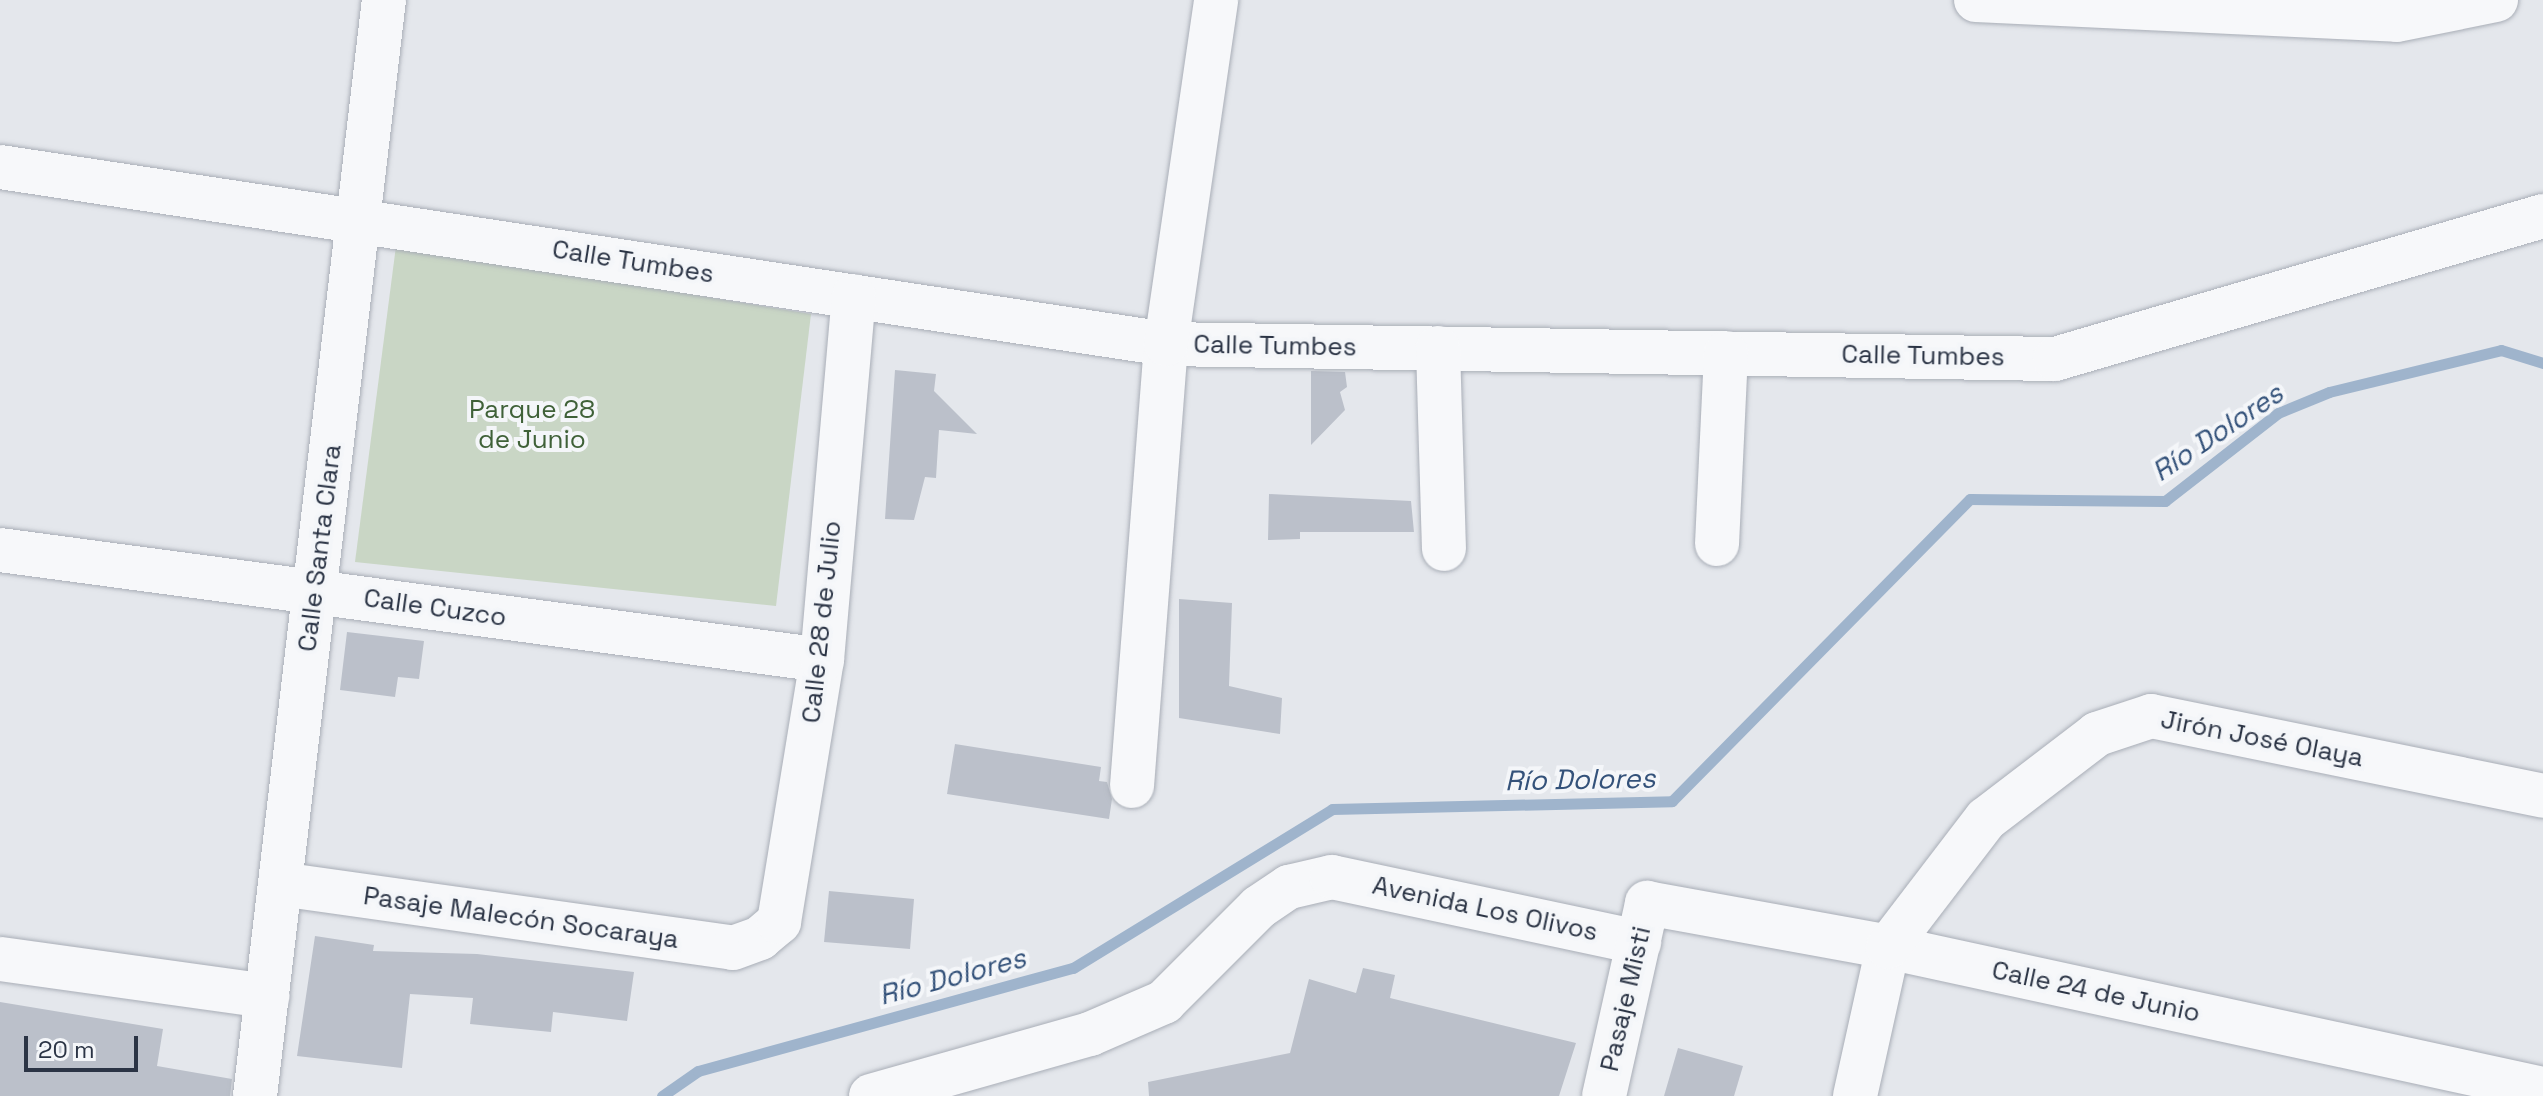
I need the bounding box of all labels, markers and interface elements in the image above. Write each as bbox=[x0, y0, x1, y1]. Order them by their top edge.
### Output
street label: Calle Tumbes bbox=[550, 234, 716, 290]
street label: Calle Tumbes bbox=[1193, 329, 1357, 363]
street label: Calle Tumbes bbox=[1841, 339, 2005, 373]
water label: Río Dolores bbox=[2145, 376, 2289, 488]
park label: Parque 28 de Junio bbox=[469, 394, 595, 456]
street label: Calle Santa Clara bbox=[292, 442, 348, 654]
street label: Calle 28 de Julio bbox=[796, 519, 848, 725]
street label: Calle Cuzco bbox=[362, 583, 508, 633]
street label: Jirón José Olaya bbox=[2158, 704, 2366, 774]
water label: Río Dolores bbox=[1504, 761, 1656, 797]
street label: Avenida Los Olivos bbox=[1370, 870, 1600, 948]
street label: Pasaje Malecón Socaraya bbox=[361, 880, 681, 956]
street label: Pasaje Misti bbox=[1594, 923, 1658, 1075]
water label: Río Dolores bbox=[875, 940, 1029, 1012]
street label: Calle 24 de Junio bbox=[1989, 955, 2203, 1029]
scale bar bbox=[28, 1020, 142, 1070]
text: 20 m bbox=[38, 1034, 95, 1065]

